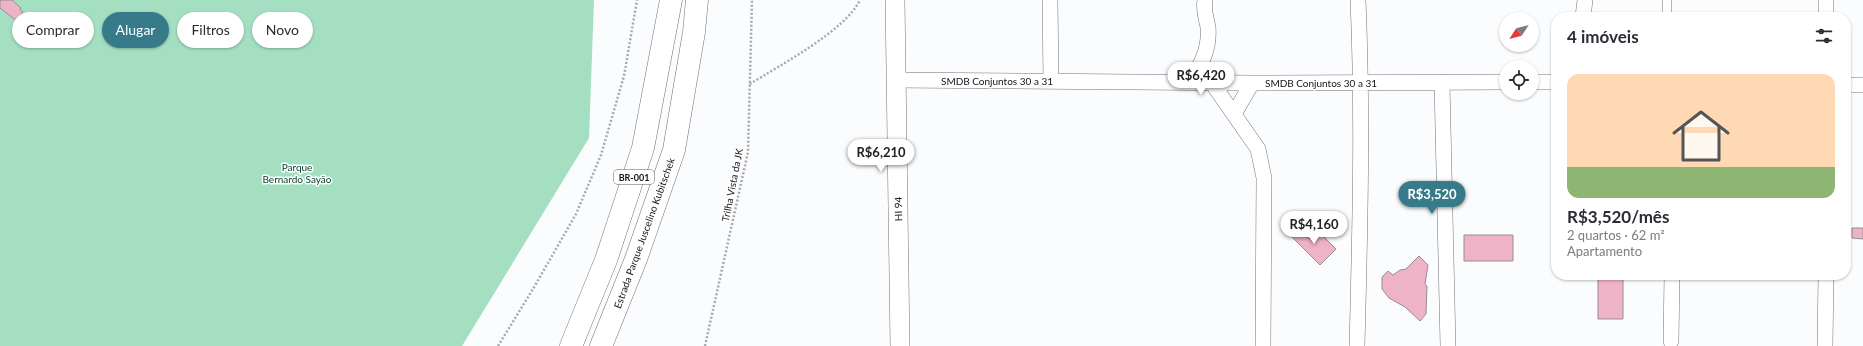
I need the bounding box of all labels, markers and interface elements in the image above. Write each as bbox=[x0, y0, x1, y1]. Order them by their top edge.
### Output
chip: Comprar bbox=[12, 12, 94, 48]
chip: Alugar bbox=[102, 12, 169, 48]
chip: Filtros bbox=[177, 12, 244, 48]
chip: Novo bbox=[252, 12, 313, 48]
north arrow bbox=[1499, 12, 1539, 52]
map controls bbox=[1499, 12, 1539, 100]
icon: filters bbox=[1813, 25, 1835, 47]
text: 4 imóveis bbox=[1567, 26, 1639, 47]
button: locate bbox=[1499, 60, 1539, 100]
pin: R$6,420 bbox=[1164, 62, 1238, 96]
text: R$6,420 bbox=[1176, 67, 1226, 83]
street label: SMDB Conjuntos 30 a 31 bbox=[941, 75, 1053, 87]
street label: SMDB Conjuntos 30 a 31 bbox=[1265, 77, 1377, 89]
icon: home bbox=[1665, 100, 1737, 172]
pin: R$6,210 bbox=[844, 139, 918, 173]
text: R$6,210 bbox=[856, 144, 906, 160]
street label: Trilha Vista da JK bbox=[719, 147, 745, 223]
street label: Estrada Parque Juscelino Kubitschek bbox=[611, 155, 677, 310]
park label: Parque Bernardo Sayão bbox=[262, 161, 332, 185]
road number: BR-001 bbox=[614, 170, 654, 184]
pin: R$3,520 bbox=[1395, 181, 1469, 215]
text: R$3,520 bbox=[1407, 186, 1457, 202]
street label: HI 94 bbox=[892, 196, 904, 221]
text: R$3,520/mês bbox=[1567, 206, 1669, 227]
pin: R$4,160 bbox=[1277, 211, 1351, 245]
text: R$4,160 bbox=[1289, 216, 1339, 232]
text: 2 quartos · 62 m² bbox=[1567, 227, 1665, 243]
text: Apartamento bbox=[1567, 243, 1642, 259]

